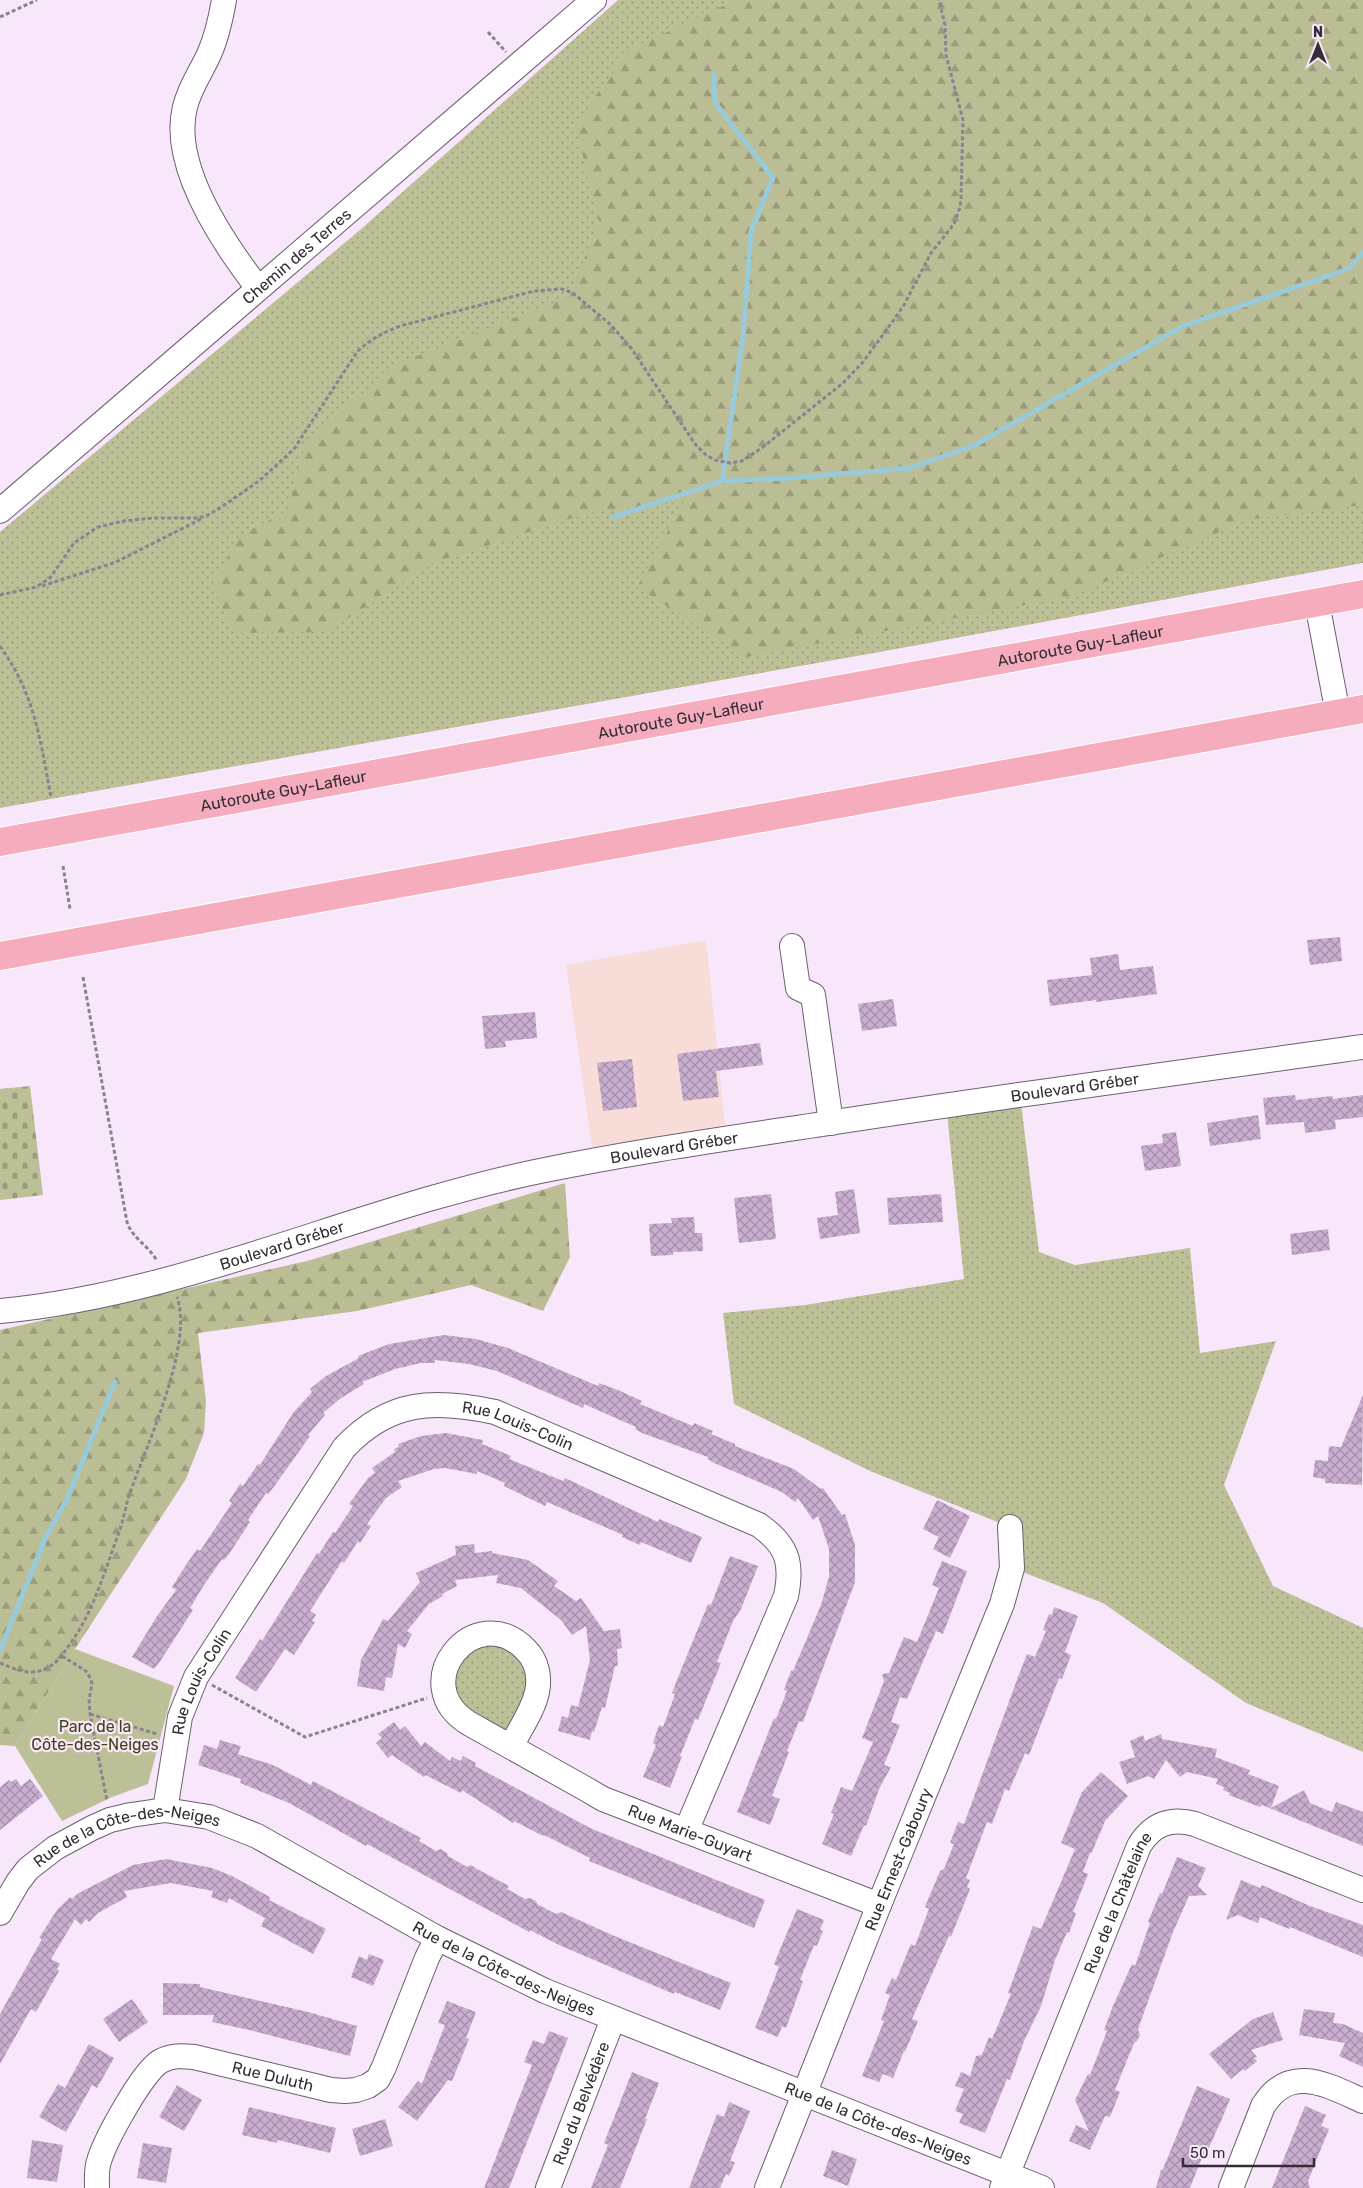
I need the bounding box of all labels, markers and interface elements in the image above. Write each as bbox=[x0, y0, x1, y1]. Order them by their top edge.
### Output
north arrow bbox=[1293, 20, 1343, 70]
text: N bbox=[1313, 24, 1323, 41]
street label: Chemin des Terres bbox=[239, 204, 355, 308]
street label: Autoroute Guy-Lafleur bbox=[996, 622, 1165, 670]
street label: Autoroute Guy-Lafleur bbox=[596, 694, 765, 743]
street label: Autoroute Guy-Lafleur bbox=[199, 767, 368, 815]
street label: Boulevard Gréber bbox=[1009, 1069, 1140, 1106]
street label: Boulevard Gréber bbox=[609, 1128, 739, 1167]
street label: Boulevard Gréber bbox=[217, 1217, 346, 1274]
street label: Rue Louis-Colin bbox=[461, 1397, 576, 1455]
street label: Rue Louis-Colin bbox=[168, 1625, 235, 1736]
park label: Parc de la Côte-des-Neiges bbox=[31, 1717, 159, 1754]
street label: Rue Ernest-Gaboury bbox=[861, 1785, 936, 1933]
street label: Rue de la Côte-des-Neiges bbox=[30, 1801, 224, 1871]
street label: Rue Marie-Guyart bbox=[625, 1801, 755, 1865]
street label: Rue de la Châtelaine bbox=[1080, 1828, 1156, 1976]
street label: Rue de la Côte-des-Neiges bbox=[409, 1917, 598, 2020]
street label: Rue du Belvédère bbox=[549, 2039, 613, 2168]
street label: Rue Duluth bbox=[230, 2058, 316, 2095]
street label: Rue de la Côte-des-Neiges bbox=[782, 2078, 974, 2169]
scale bar bbox=[1183, 2136, 1314, 2168]
text: 50 m bbox=[1190, 2144, 1225, 2162]

